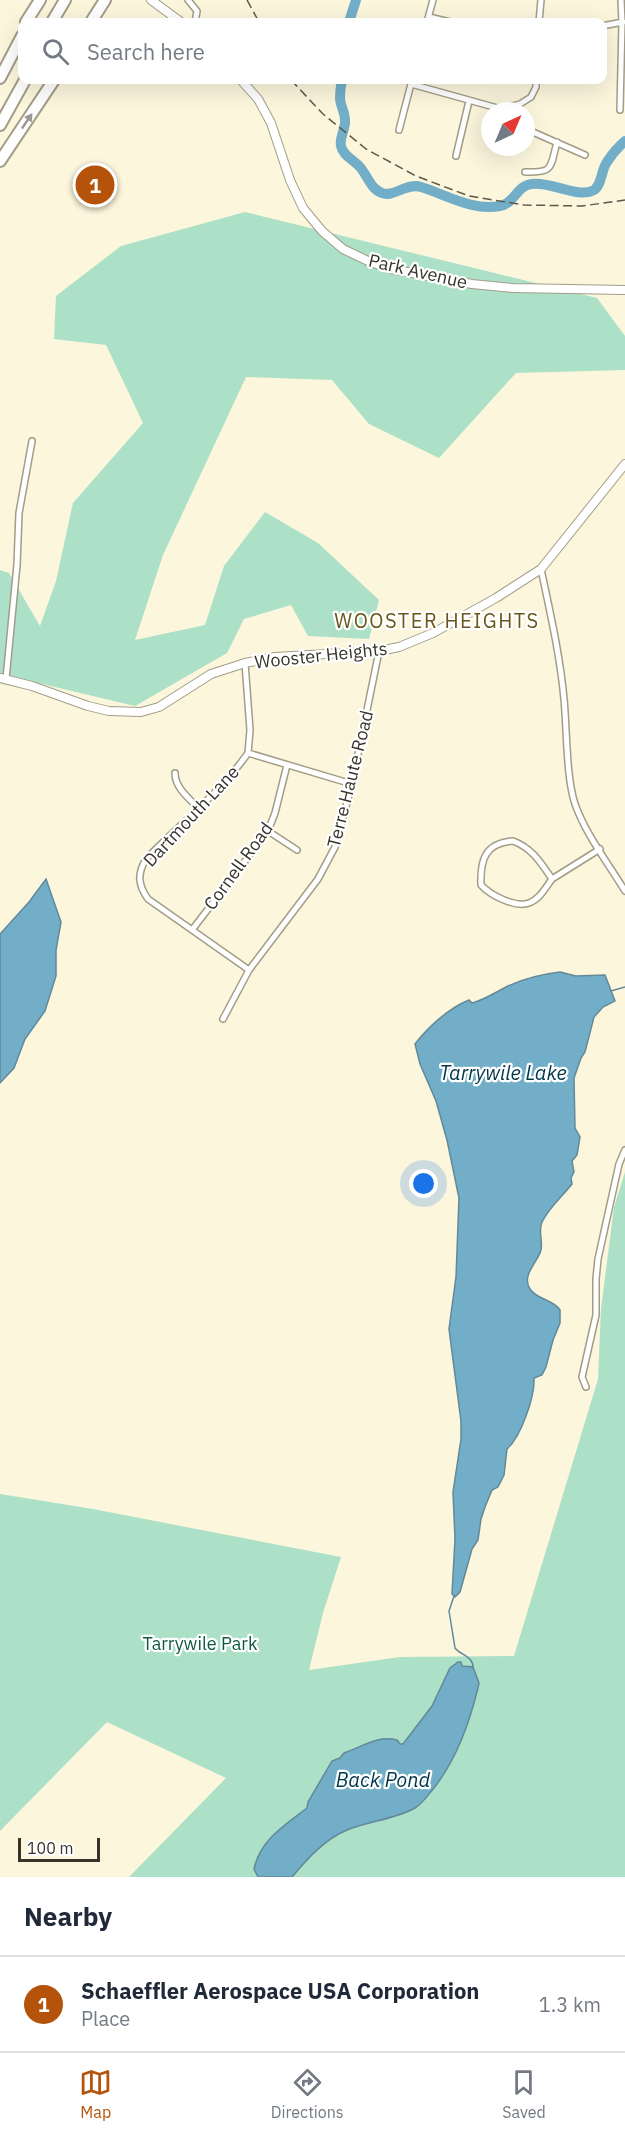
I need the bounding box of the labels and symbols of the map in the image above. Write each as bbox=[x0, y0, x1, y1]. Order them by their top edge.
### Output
north arrow bbox=[481, 102, 535, 156]
one-way arrow bbox=[22, 112, 33, 129]
pin: 1 bbox=[76, 162, 115, 207]
street label: Park Avenue bbox=[366, 248, 470, 294]
district label: WOOSTER HEIGHTS bbox=[334, 607, 540, 634]
street label: Wooster Heights bbox=[253, 637, 389, 673]
street label: Terre Haute Road bbox=[322, 708, 378, 850]
street label: Dartmouth Lane bbox=[138, 760, 244, 871]
street label: Cornell Road bbox=[198, 817, 278, 915]
water label: Tarrywile Lake bbox=[439, 1059, 567, 1086]
your location bbox=[409, 1169, 438, 1198]
park label: Tarrywile Park bbox=[143, 1632, 258, 1655]
water label: Back Pond bbox=[336, 1766, 431, 1793]
scale bar bbox=[18, 1835, 100, 1862]

